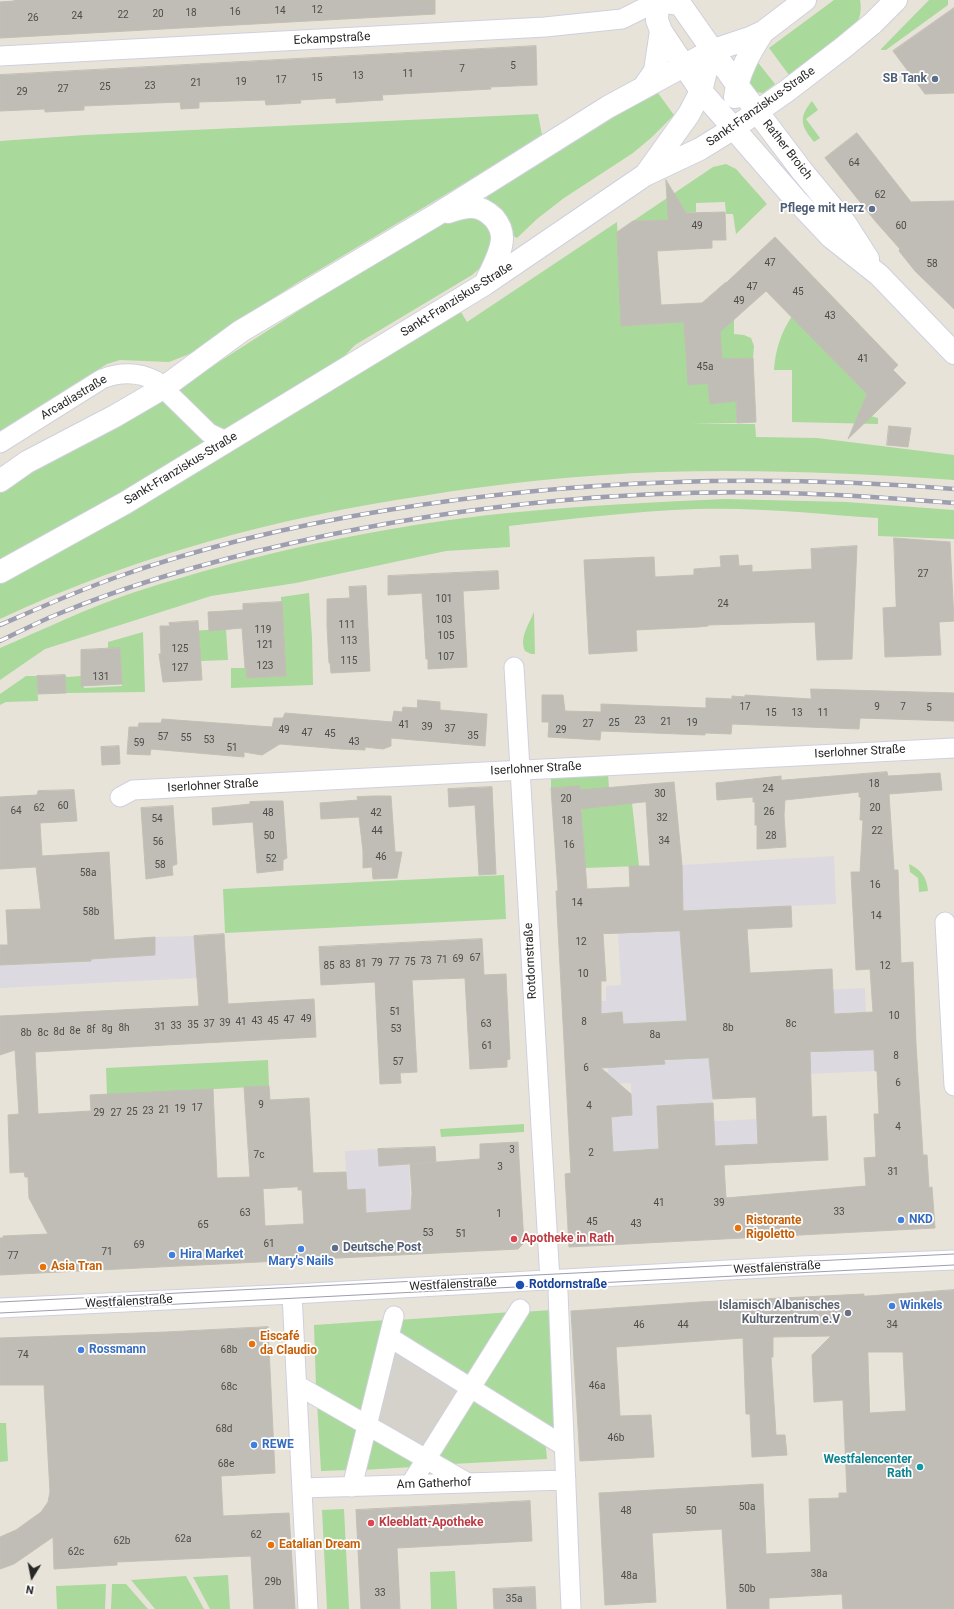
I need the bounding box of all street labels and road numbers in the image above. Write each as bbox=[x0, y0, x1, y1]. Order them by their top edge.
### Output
street label: Eckampstraße bbox=[293, 30, 371, 48]
street label: Sankt-Franziskus-Straße bbox=[704, 64, 818, 150]
street label: Rather Broich bbox=[759, 117, 815, 183]
street label: Sankt-Franziskus-Straße bbox=[398, 260, 516, 340]
street label: Arcadiastraße bbox=[38, 373, 110, 423]
street label: Sankt-Franziskus-Straße bbox=[122, 430, 240, 508]
street label: Iserlohner Straße bbox=[814, 742, 906, 762]
street label: Iserlohner Straße bbox=[490, 759, 582, 779]
street label: Iserlohner Straße bbox=[167, 776, 259, 796]
street label: Rotdornstraße bbox=[522, 922, 540, 1000]
street label: Westfalenstraße bbox=[733, 1259, 821, 1277]
street label: Westfalenstraße bbox=[409, 1276, 497, 1294]
street label: Westfalenstraße bbox=[85, 1293, 173, 1311]
street label: Am Gatherhof bbox=[396, 1476, 472, 1492]

